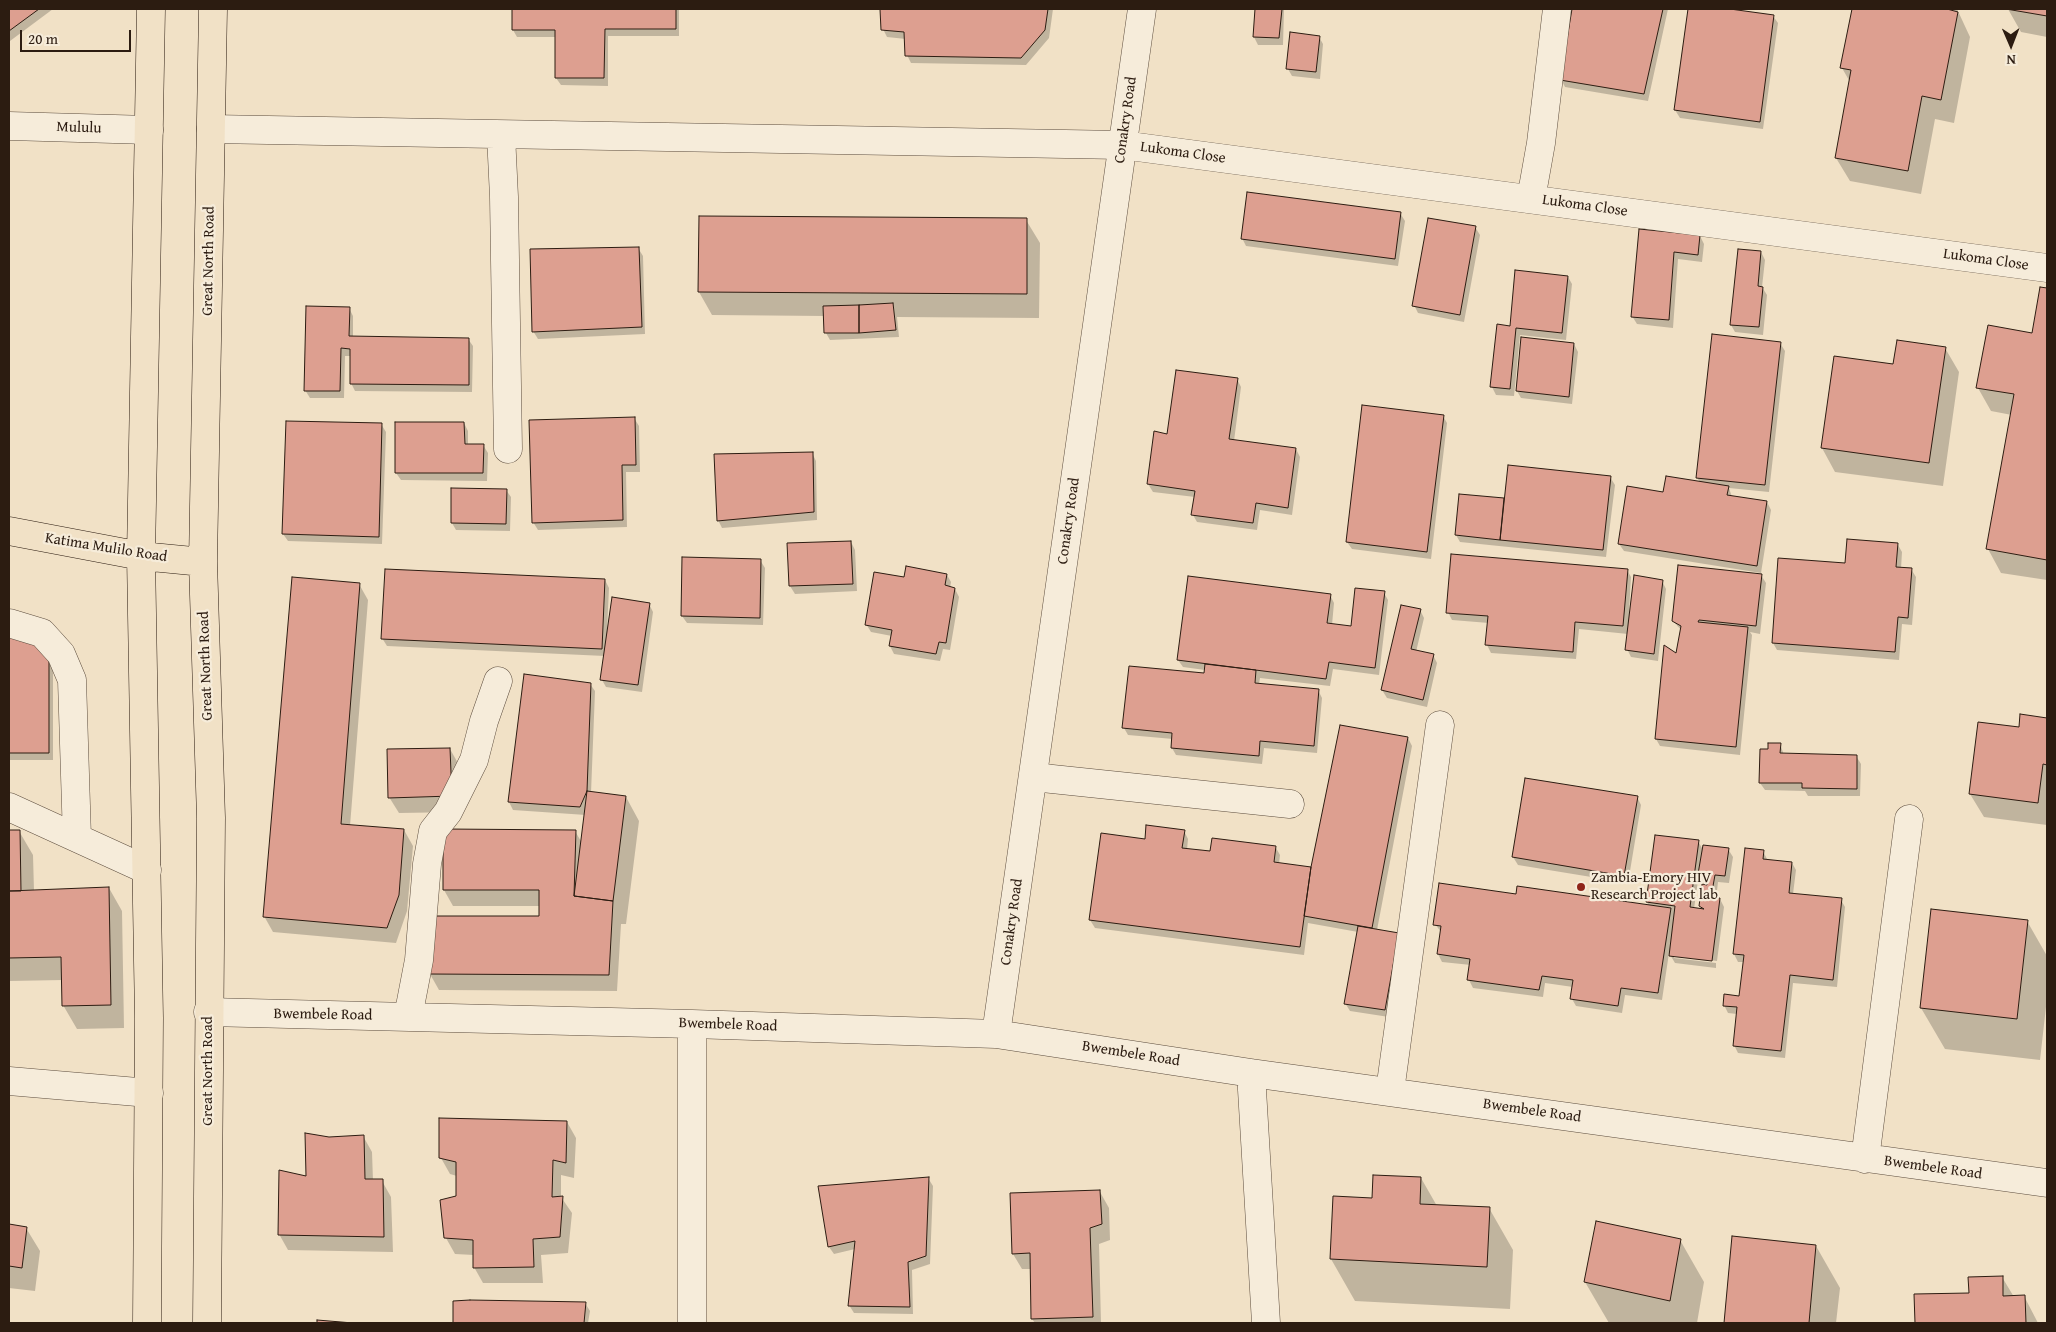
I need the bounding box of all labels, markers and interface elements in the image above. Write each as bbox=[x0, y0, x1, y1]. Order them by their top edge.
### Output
scale bar bbox=[22, 20, 134, 52]
north arrow bbox=[1986, 20, 2036, 70]
text: 20 m bbox=[28, 28, 58, 49]
text: N bbox=[2006, 50, 2016, 70]
street label: Conakry Road bbox=[1111, 76, 1141, 164]
street label: Mululu bbox=[56, 118, 102, 138]
street label: Lukoma Close bbox=[1139, 138, 1227, 168]
street label: Lukoma Close bbox=[1541, 191, 1629, 221]
street label: Great North Road bbox=[199, 206, 219, 316]
street label: Lukoma Close bbox=[1942, 245, 2030, 275]
street label: Conakry Road bbox=[1054, 477, 1084, 565]
street label: Katima Mulilo Road bbox=[44, 529, 168, 567]
street label: Great North Road bbox=[195, 611, 217, 721]
place label: Zambia-Emory HIV Research Project lab bbox=[1591, 869, 1718, 904]
street label: Conakry Road bbox=[997, 878, 1027, 966]
marker: Zambia-Emory HIV Research Project lab bbox=[1575, 881, 1587, 893]
street label: Bwembele Road bbox=[273, 1005, 373, 1025]
street label: Bwembele Road bbox=[678, 1014, 778, 1036]
street label: Great North Road bbox=[199, 1016, 217, 1126]
street label: Bwembele Road bbox=[1081, 1037, 1181, 1071]
street label: Bwembele Road bbox=[1482, 1095, 1582, 1127]
street label: Bwembele Road bbox=[1883, 1152, 1983, 1184]

